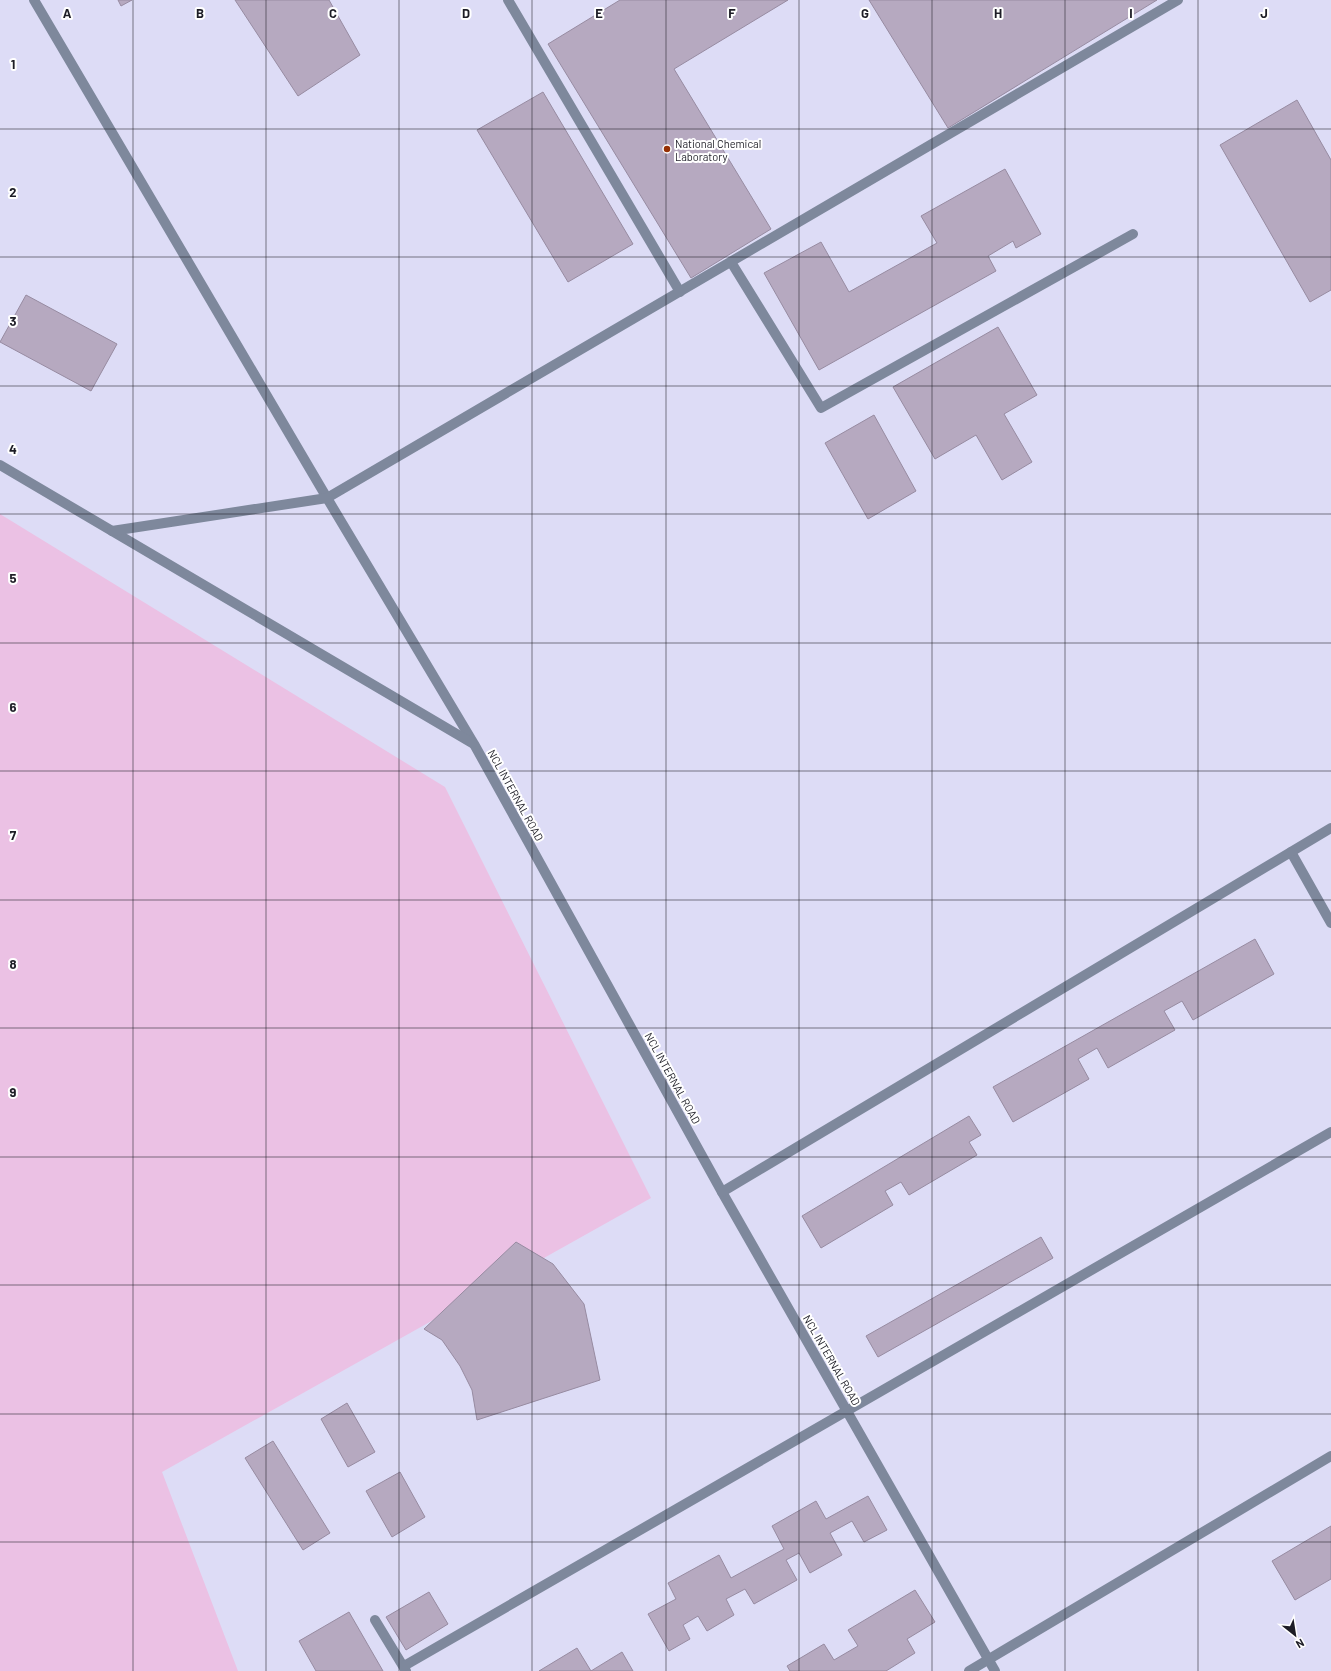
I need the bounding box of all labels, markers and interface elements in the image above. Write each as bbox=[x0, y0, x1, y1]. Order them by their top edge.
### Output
text: A bbox=[63, 5, 72, 21]
text: B bbox=[196, 5, 204, 21]
text: C bbox=[329, 5, 337, 21]
text: D bbox=[462, 5, 470, 21]
text: E bbox=[595, 5, 603, 21]
text: F bbox=[728, 5, 736, 21]
text: G bbox=[861, 5, 869, 21]
text: H bbox=[994, 5, 1002, 21]
text: I bbox=[1129, 5, 1133, 21]
text: J bbox=[1260, 5, 1268, 21]
text: 1 bbox=[11, 56, 15, 72]
place label: National Chemical Laboratory bbox=[675, 137, 761, 163]
marker: National Chemical Laboratory bbox=[662, 144, 672, 154]
text: 2 bbox=[9, 184, 17, 200]
text: 3 bbox=[9, 313, 17, 329]
text: 4 bbox=[9, 441, 17, 457]
text: 5 bbox=[9, 570, 17, 586]
text: 6 bbox=[10, 699, 17, 715]
street label: NCL INTERNAL ROAD bbox=[486, 747, 547, 843]
text: 7 bbox=[10, 827, 17, 843]
text: 8 bbox=[9, 956, 17, 972]
street label: NCL INTERNAL ROAD bbox=[643, 1030, 704, 1126]
text: 9 bbox=[10, 1084, 17, 1100]
street label: NCL INTERNAL ROAD bbox=[801, 1313, 863, 1408]
north arrow bbox=[1275, 1615, 1315, 1655]
text: N bbox=[1294, 1637, 1307, 1652]

